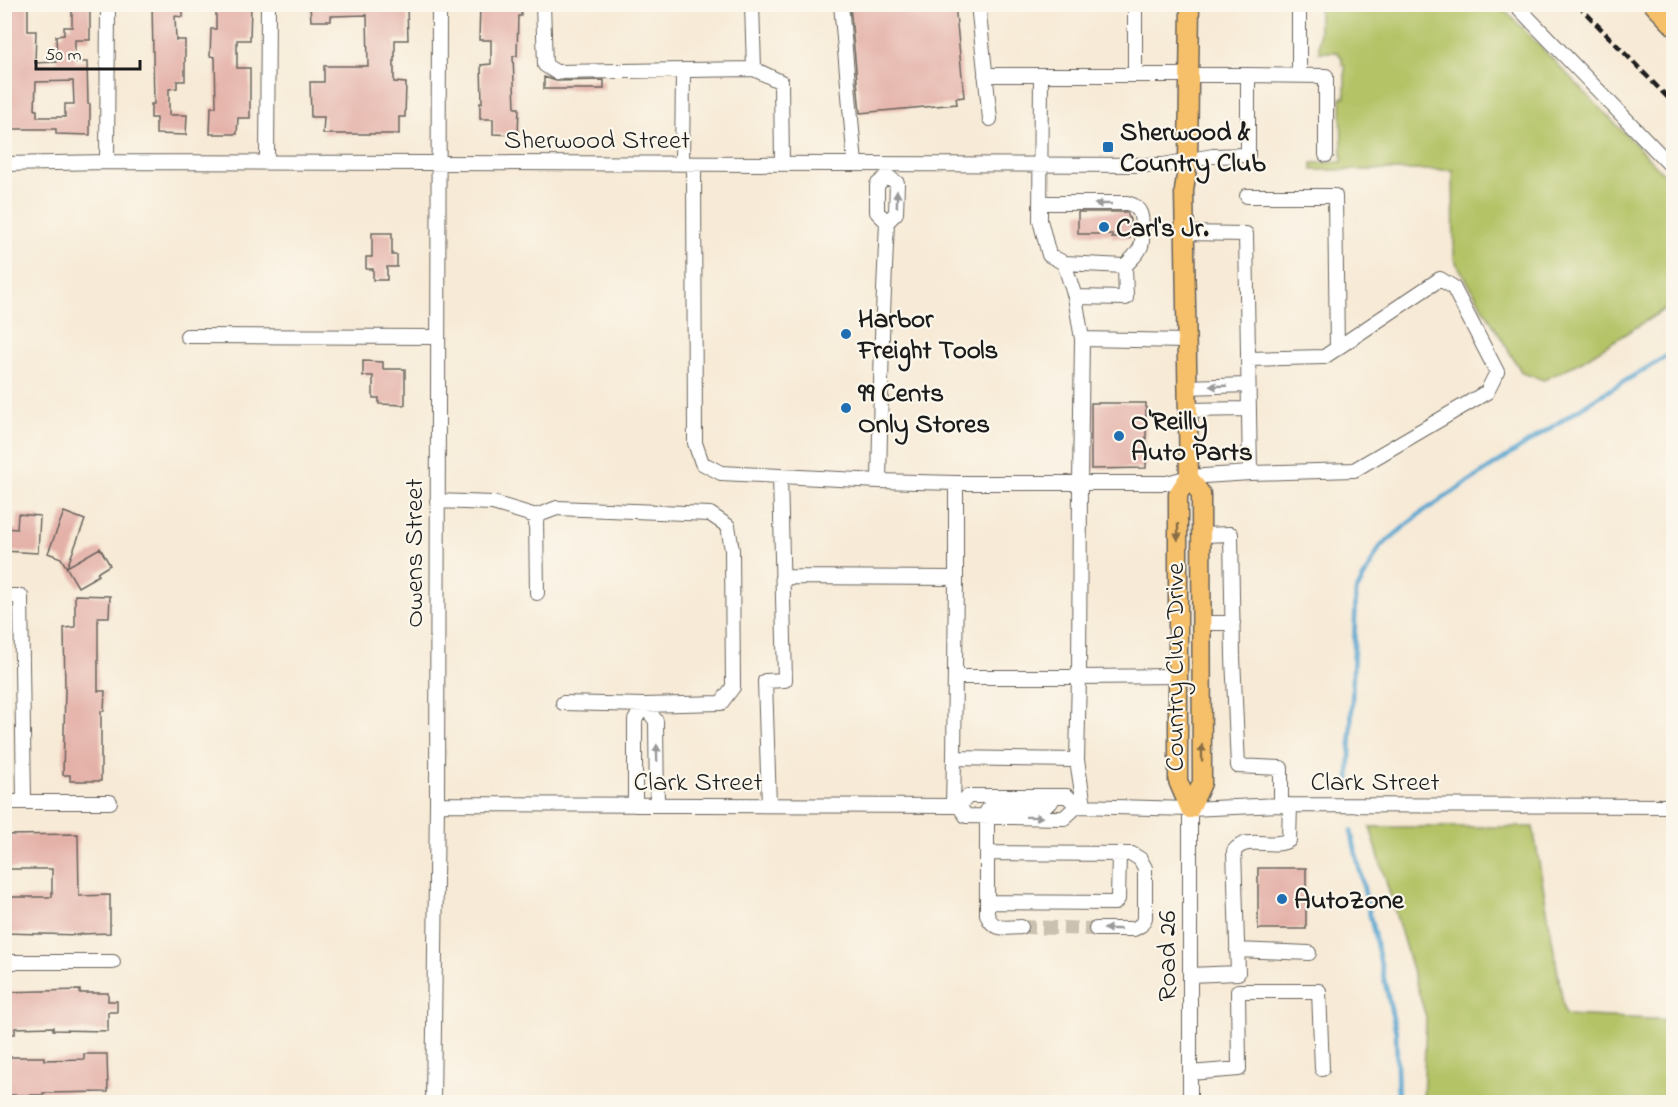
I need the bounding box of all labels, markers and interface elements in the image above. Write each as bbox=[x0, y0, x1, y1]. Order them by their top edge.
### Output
scale bar bbox=[36, 33, 140, 71]
text: 50 m bbox=[45, 43, 82, 69]
place label: Sherwood & Country Club bbox=[1120, 114, 1266, 184]
street label: Sherwood Street bbox=[504, 122, 690, 161]
marker: Sherwood & Country Club bbox=[1101, 140, 1115, 154]
one-way arrow bbox=[892, 189, 901, 208]
one-way arrow bbox=[1094, 199, 1113, 209]
place label: Carl's Jr. bbox=[1116, 210, 1209, 249]
marker: Carl's Jr. bbox=[1097, 220, 1111, 234]
place label: Harbor Freight Tools bbox=[856, 301, 998, 372]
marker: Harbor Freight Tools bbox=[839, 327, 853, 341]
place label: 99 Cents Only Stores bbox=[857, 375, 990, 445]
one-way arrow bbox=[1208, 381, 1227, 391]
marker: 99 Cents Only Stores bbox=[839, 401, 853, 415]
place label: O'Reilly Auto Parts bbox=[1131, 403, 1253, 473]
marker: O'Reilly Auto Parts bbox=[1112, 429, 1126, 443]
street label: Owens Street bbox=[396, 478, 435, 628]
one-way arrow bbox=[1173, 523, 1183, 542]
street label: Country Club Drive bbox=[1157, 562, 1196, 771]
one-way arrow bbox=[1197, 743, 1207, 762]
one-way arrow bbox=[652, 744, 662, 763]
street label: Clark Street bbox=[634, 764, 762, 803]
street label: Clark Street bbox=[1311, 764, 1439, 803]
one-way arrow bbox=[1025, 812, 1044, 822]
place label: AutoZone bbox=[1294, 882, 1405, 921]
marker: AutoZone bbox=[1275, 892, 1289, 906]
street label: Road 26 bbox=[1149, 910, 1188, 1001]
one-way arrow bbox=[1102, 924, 1121, 934]

